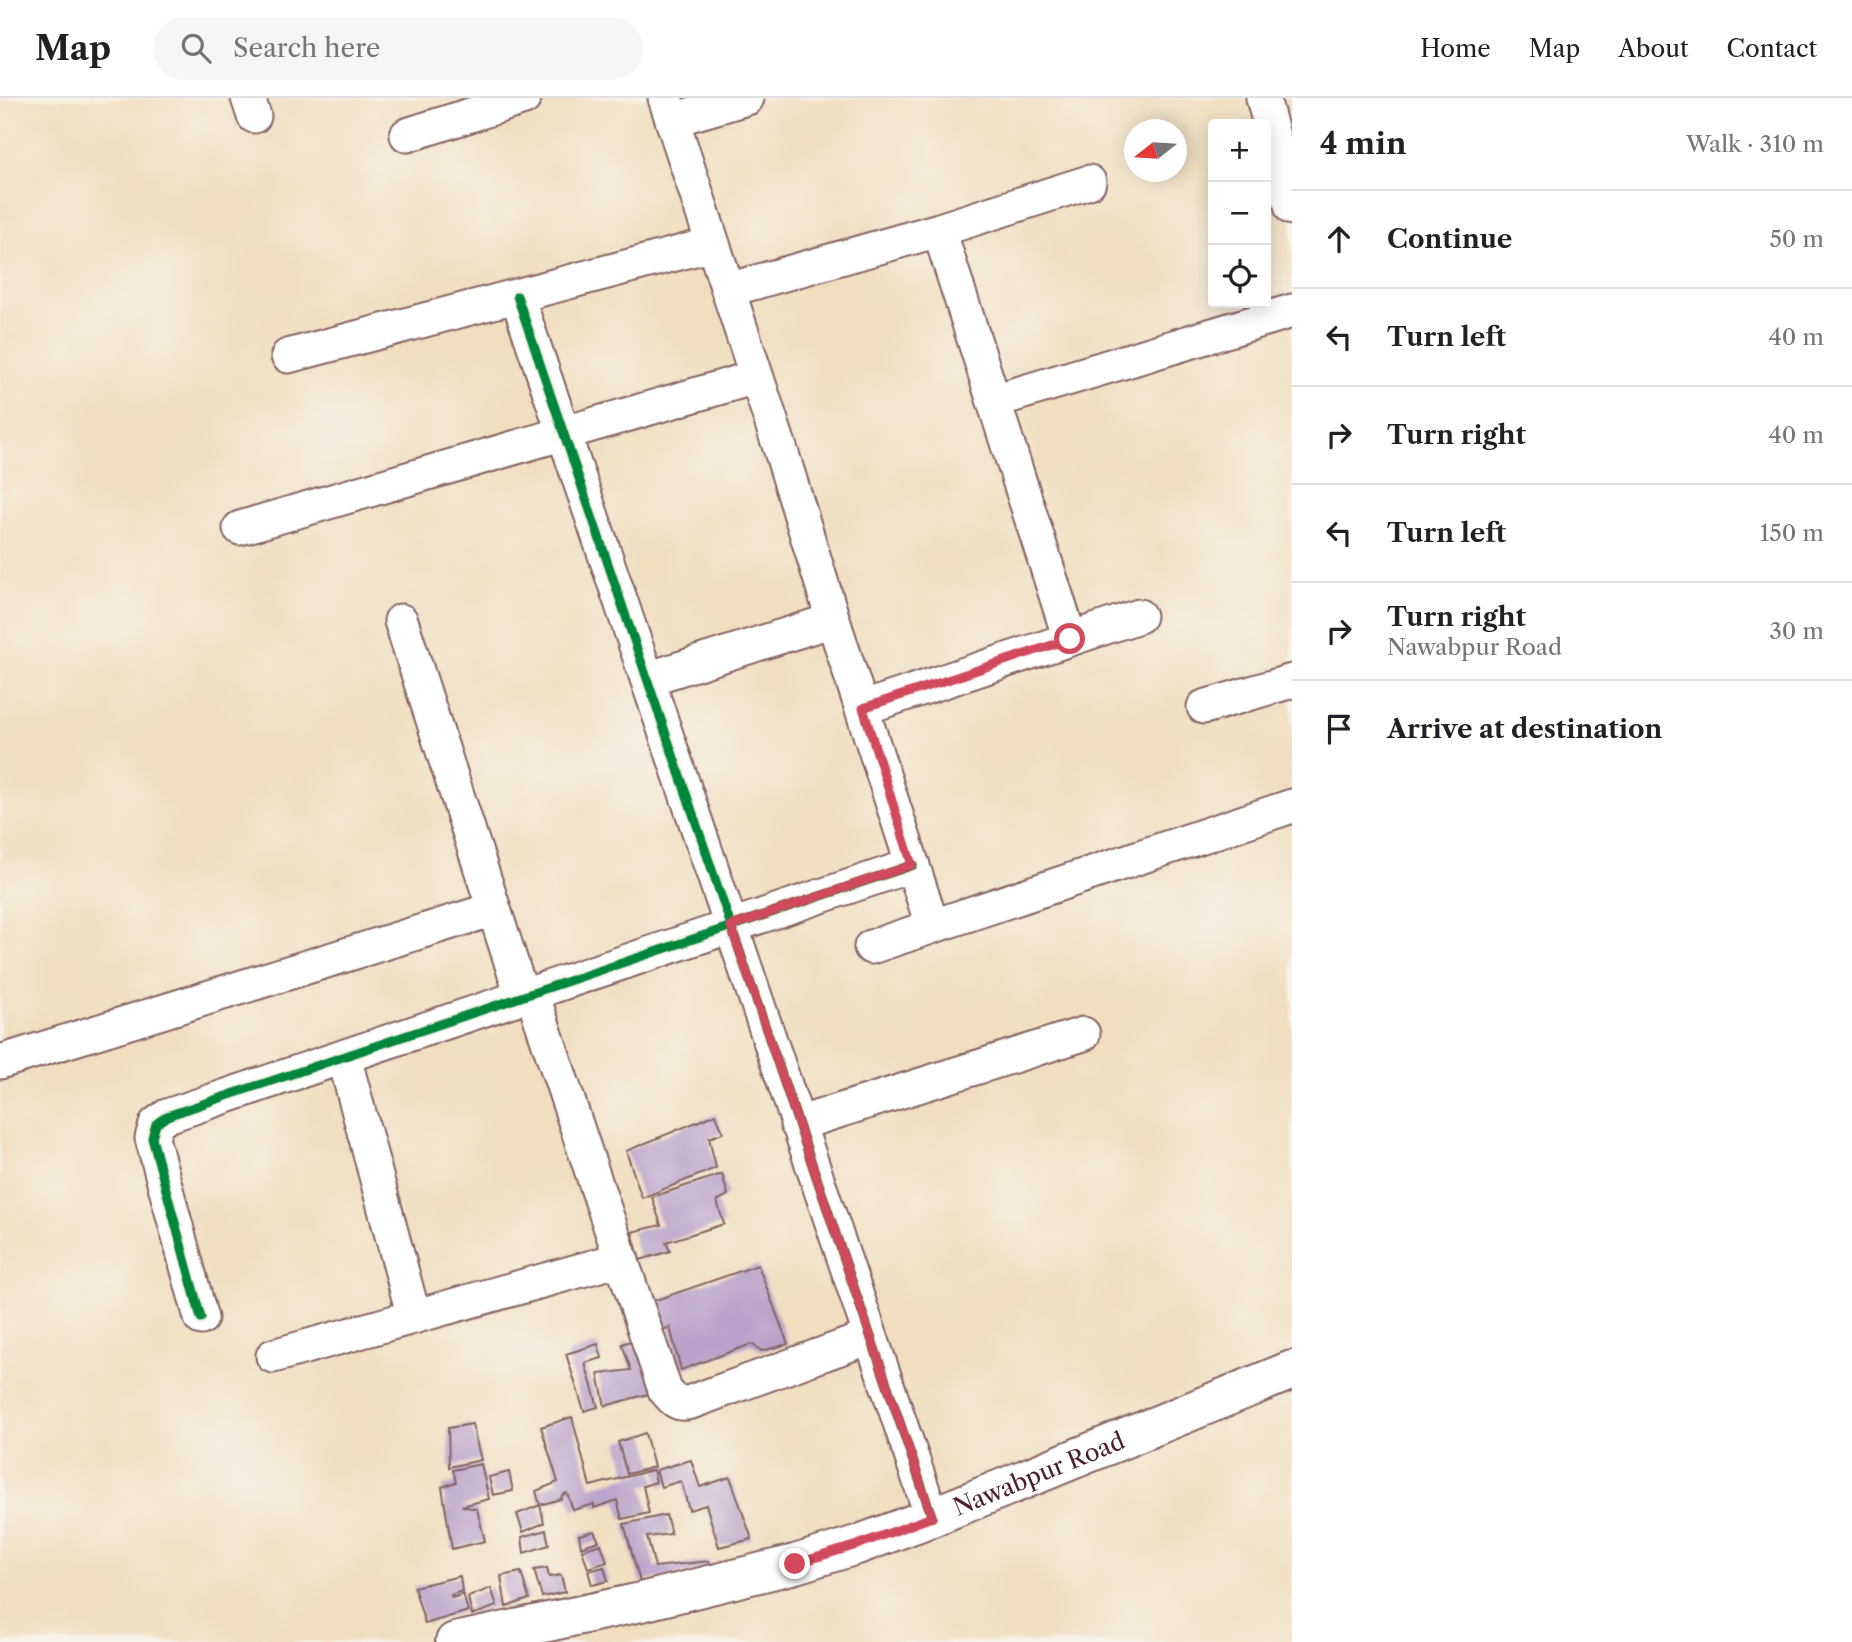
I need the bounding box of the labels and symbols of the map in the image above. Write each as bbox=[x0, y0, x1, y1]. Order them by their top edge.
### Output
north arrow bbox=[1124, 119, 1187, 182]
route start bbox=[1054, 623, 1085, 654]
street label: Nawabpur Road bbox=[949, 1425, 1129, 1521]
route end bbox=[779, 1548, 810, 1579]

